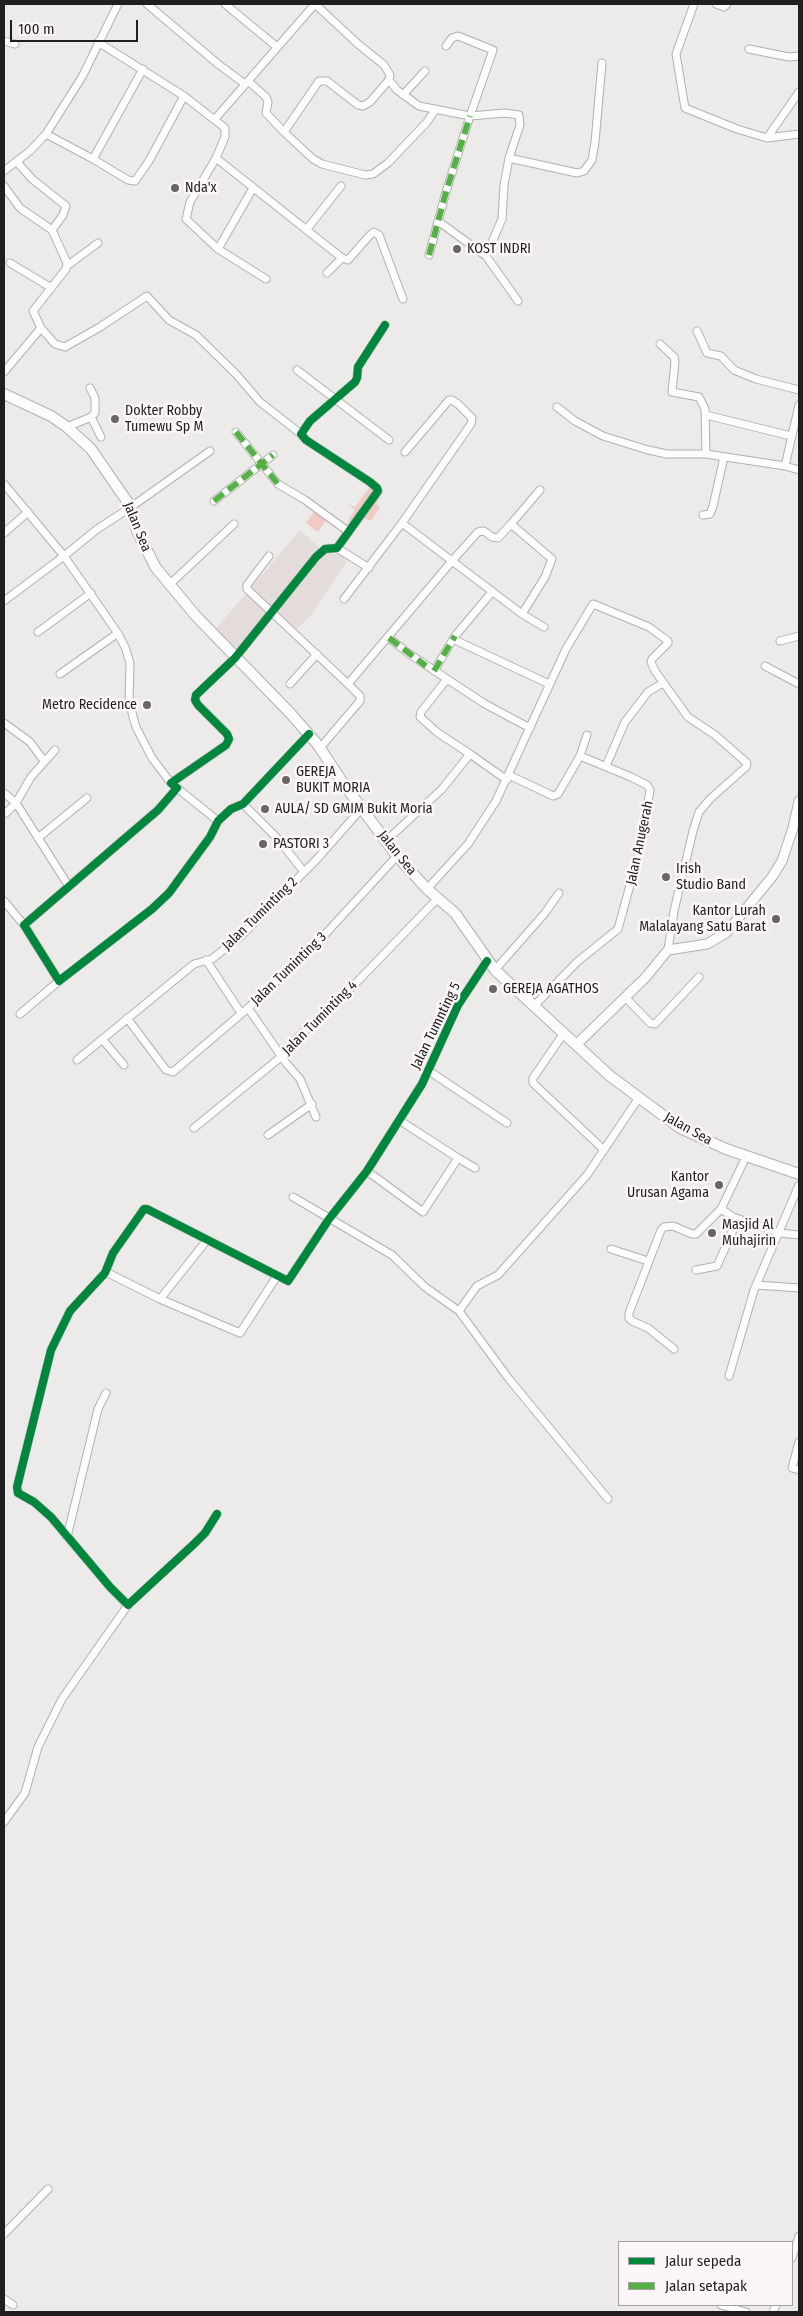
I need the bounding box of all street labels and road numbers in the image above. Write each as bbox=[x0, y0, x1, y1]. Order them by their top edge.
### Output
street label: Jalan Sea bbox=[119, 500, 155, 554]
street label: Jalan Anugerah bbox=[623, 799, 657, 887]
street label: Jalan Sea bbox=[374, 827, 420, 879]
street label: Jalan Tuminting 2 bbox=[219, 874, 301, 954]
street label: Jalan Tuminting 3 bbox=[248, 929, 330, 1009]
street label: Jalan Tuminting 4 bbox=[279, 977, 361, 1059]
street label: Jalan Tumnting 5 bbox=[408, 980, 464, 1072]
street label: Jalan Sea bbox=[661, 1109, 715, 1149]

